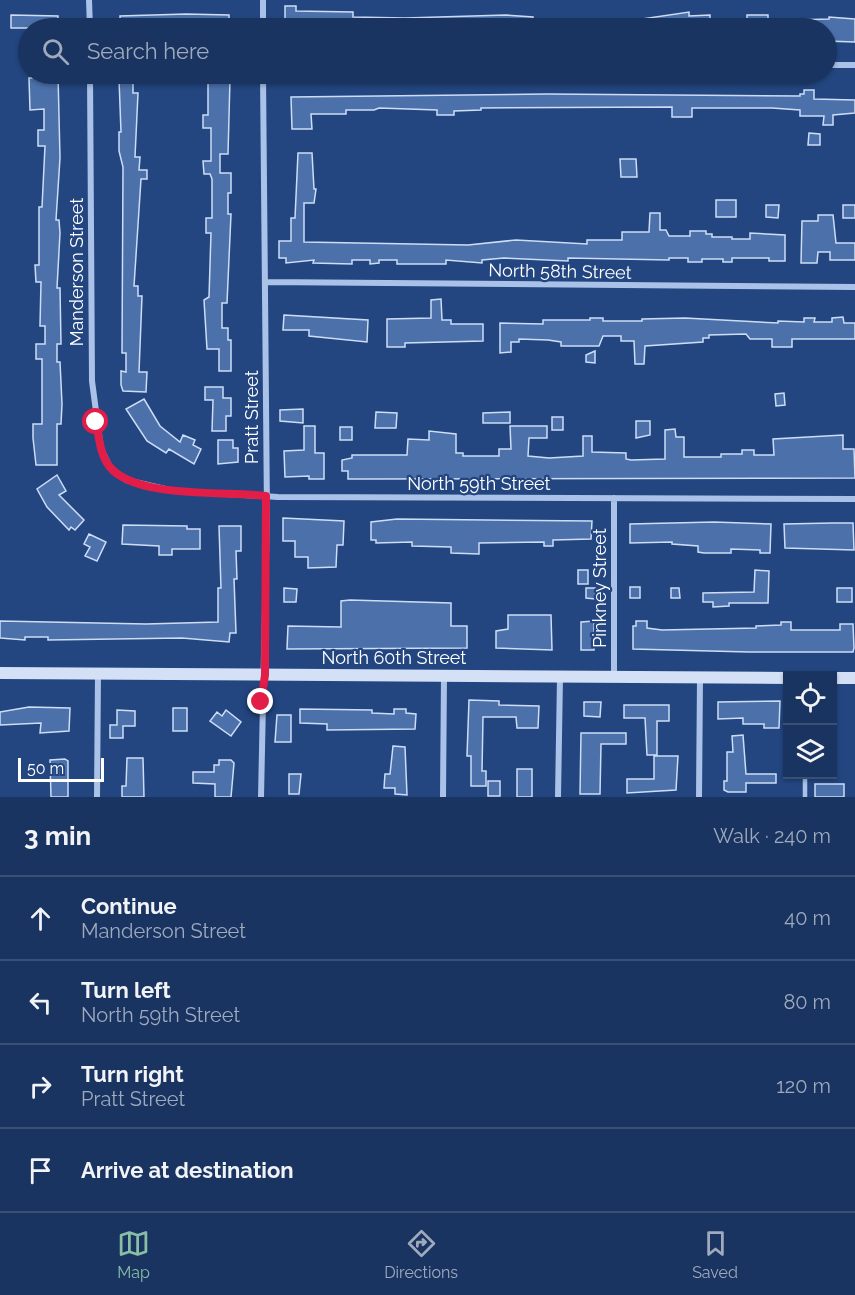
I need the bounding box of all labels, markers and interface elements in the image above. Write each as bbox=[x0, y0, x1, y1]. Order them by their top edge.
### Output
search box bbox=[18, 18, 837, 84]
icon: search bbox=[39, 35, 72, 68]
text: Search here bbox=[87, 38, 209, 64]
street label: Manderson Street bbox=[66, 198, 87, 346]
street label: North 58th Street bbox=[488, 259, 632, 283]
street label: Pratt Street bbox=[241, 370, 262, 464]
route start bbox=[82, 408, 108, 434]
street label: North 59th Street bbox=[407, 473, 551, 494]
street label: Pinkney Street bbox=[589, 528, 610, 648]
street label: North 60th Street bbox=[322, 647, 466, 668]
map controls bbox=[783, 671, 837, 779]
button: locate bbox=[783, 671, 837, 725]
route end bbox=[247, 688, 273, 714]
button: layers bbox=[783, 725, 837, 779]
scale bar bbox=[18, 755, 104, 782]
text: 50 m bbox=[27, 759, 64, 778]
text: 3 min bbox=[24, 821, 91, 851]
text: Walk · 240 m bbox=[713, 824, 831, 848]
text: Continue bbox=[81, 893, 177, 919]
icon: ahead bbox=[24, 902, 57, 935]
text: 40 m bbox=[784, 906, 831, 930]
text: Manderson Street bbox=[81, 919, 246, 943]
text: Turn left bbox=[81, 977, 171, 1003]
icon: left bbox=[24, 986, 57, 1019]
text: 80 m bbox=[783, 990, 831, 1014]
text: North 59th Street bbox=[81, 1003, 240, 1027]
text: Turn right bbox=[81, 1061, 184, 1087]
icon: right bbox=[24, 1070, 57, 1103]
text: 120 m bbox=[776, 1074, 831, 1098]
text: Pratt Street bbox=[81, 1087, 185, 1111]
icon: arrive bbox=[24, 1154, 57, 1187]
text: Arrive at destination bbox=[81, 1157, 294, 1183]
tab: Map bbox=[117, 1227, 150, 1282]
tab: Directions bbox=[384, 1227, 458, 1282]
tab: Saved bbox=[692, 1227, 738, 1282]

